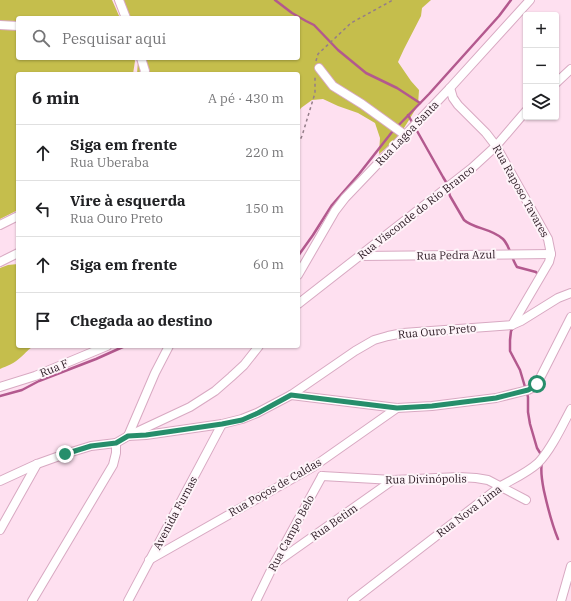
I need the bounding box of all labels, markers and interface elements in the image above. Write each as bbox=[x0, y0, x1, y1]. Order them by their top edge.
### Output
map controls bbox=[523, 12, 559, 120]
button: + bbox=[523, 12, 559, 48]
search box bbox=[16, 16, 300, 60]
icon: search bbox=[30, 27, 52, 49]
text: Pesquisar aqui bbox=[62, 29, 166, 48]
button: − bbox=[523, 48, 559, 84]
button: layers bbox=[523, 84, 559, 120]
text: 6 min bbox=[32, 87, 80, 109]
text: A pé · 430 m bbox=[208, 90, 284, 107]
street label: Rua Lagoa Santa bbox=[372, 97, 442, 169]
text: Siga em frente bbox=[70, 135, 177, 154]
icon: ahead bbox=[32, 142, 54, 164]
street label: Rua Raposo Tavares bbox=[490, 142, 552, 240]
text: 220 m bbox=[245, 144, 284, 161]
text: Rua Uberaba bbox=[70, 154, 149, 171]
street label: Rua Visconde do Rio Branco bbox=[355, 162, 477, 262]
text: Vire à esquerda bbox=[70, 191, 186, 210]
icon: left bbox=[32, 198, 54, 220]
text: 150 m bbox=[245, 200, 284, 217]
text: Rua Ouro Preto bbox=[70, 210, 163, 227]
street label: Rua Pedra Azul bbox=[416, 247, 496, 263]
icon: ahead bbox=[32, 254, 54, 276]
text: Siga em frente bbox=[70, 255, 177, 274]
text: 60 m bbox=[253, 256, 284, 273]
icon: arrive bbox=[32, 310, 54, 332]
text: Chegada ao destino bbox=[70, 311, 213, 330]
street label: Rua Ouro Preto bbox=[397, 321, 477, 341]
street label: Rua F bbox=[38, 356, 70, 380]
route start bbox=[528, 375, 546, 393]
route end bbox=[56, 445, 74, 463]
street label: Rua Poços de Caldas bbox=[226, 455, 324, 519]
street label: Rua Divinópolis bbox=[385, 471, 467, 487]
street label: Avenida Furnas bbox=[150, 474, 200, 552]
street label: Rua Nova Lima bbox=[434, 482, 504, 540]
street label: Rua Campo Belo bbox=[265, 492, 317, 574]
street label: Rua Betim bbox=[308, 501, 360, 543]

